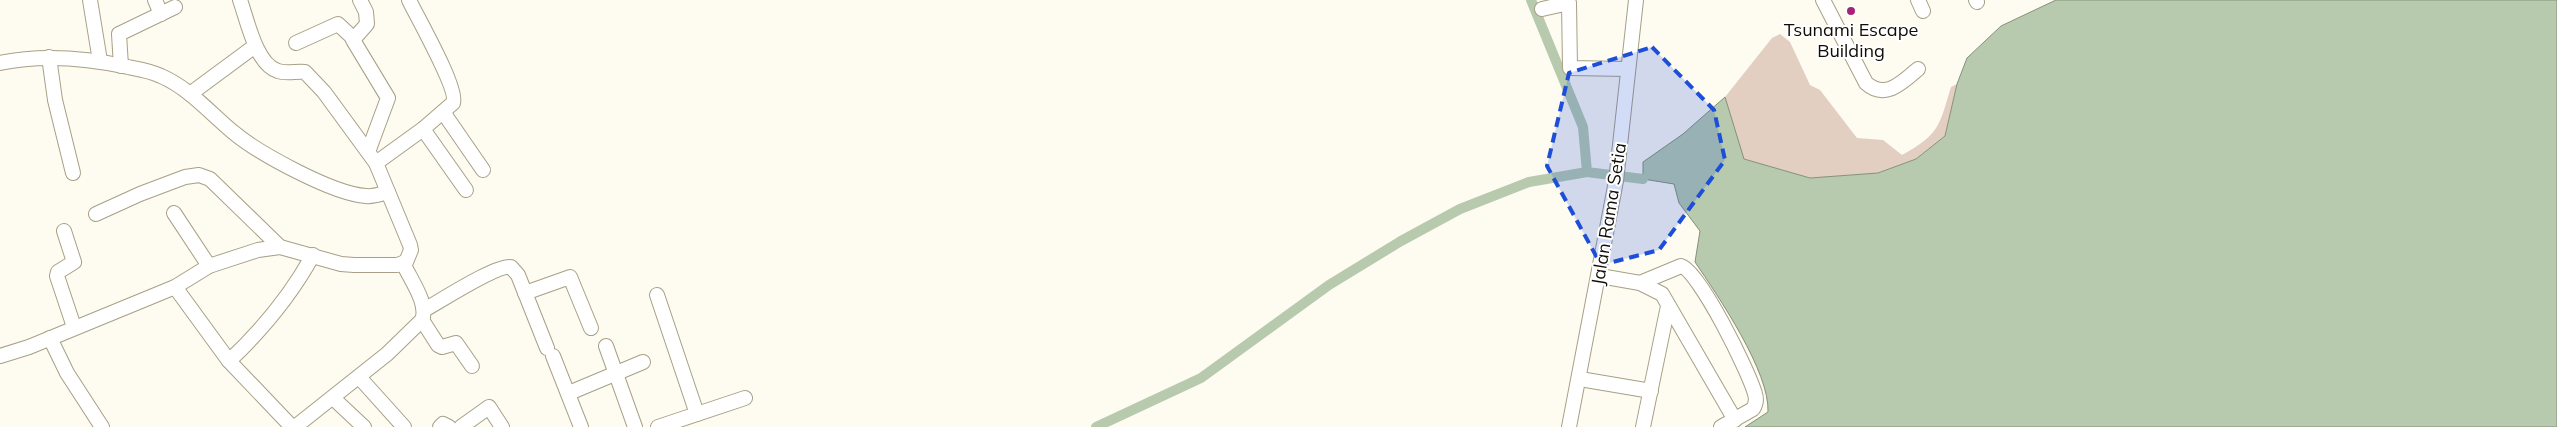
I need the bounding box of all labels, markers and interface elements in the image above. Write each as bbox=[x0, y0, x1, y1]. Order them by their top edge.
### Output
marker: Tsunami Escape Building bbox=[1845, 5, 1857, 17]
place label: Tsunami Escape Building bbox=[1784, 18, 1918, 62]
street label: Jalan Rama Setia bbox=[1586, 141, 1631, 287]

